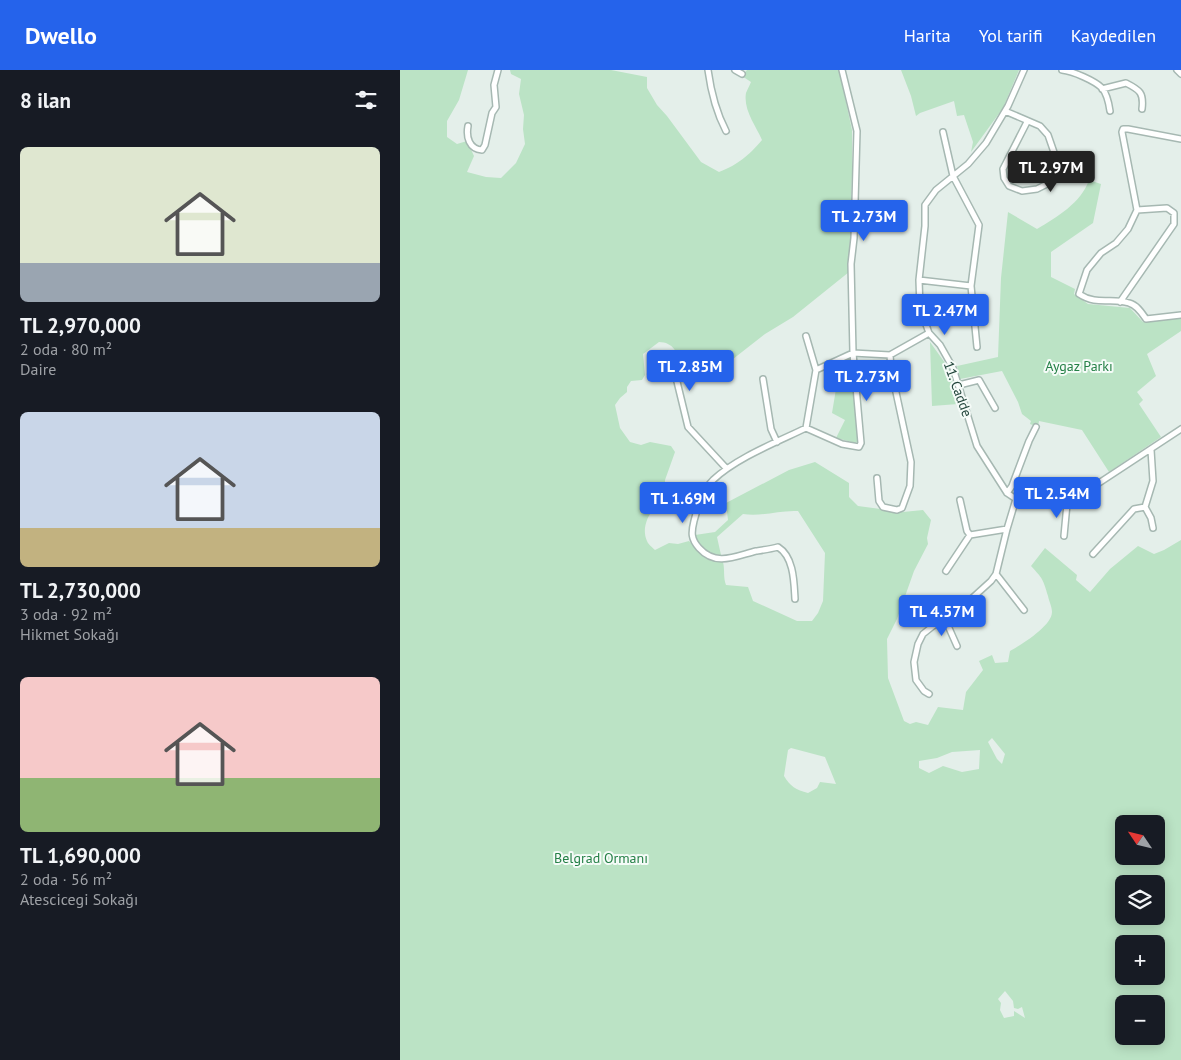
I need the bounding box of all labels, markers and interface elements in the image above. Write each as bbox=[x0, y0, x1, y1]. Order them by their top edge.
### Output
text: Dwello bbox=[25, 20, 97, 51]
text: Harita bbox=[904, 24, 951, 47]
text: Yol tarifi bbox=[979, 24, 1043, 47]
text: Kaydedilen bbox=[1071, 24, 1156, 47]
icon: filters bbox=[352, 86, 380, 114]
text: 8 ilan bbox=[20, 87, 71, 114]
pin: TL 2.97M bbox=[999, 150, 1103, 193]
text: TL 2.97M bbox=[1019, 157, 1083, 177]
icon: home bbox=[155, 179, 245, 269]
pin: TL 2.73M bbox=[812, 200, 916, 242]
text: TL 2.73M bbox=[832, 206, 896, 226]
pin: TL 2.47M bbox=[893, 294, 997, 336]
text: TL 2.47M bbox=[913, 300, 977, 320]
text: TL 2,970,000 bbox=[20, 312, 141, 339]
text: 2 oda · 80 m² bbox=[20, 339, 112, 359]
pin: TL 2.85M bbox=[638, 350, 742, 392]
text: TL 2.85M bbox=[658, 356, 722, 376]
park label: Aygaz Parkı bbox=[1045, 357, 1113, 375]
text: Daire bbox=[20, 359, 56, 379]
street label: 11. Cadde bbox=[940, 359, 976, 419]
pin: TL 2.73M bbox=[815, 360, 919, 402]
text: TL 2.73M bbox=[835, 366, 899, 386]
icon: home bbox=[155, 444, 245, 534]
pin: TL 2.54M bbox=[1005, 476, 1109, 519]
pin: TL 1.69M bbox=[631, 482, 735, 524]
text: TL 2.54M bbox=[1025, 483, 1089, 503]
text: TL 1.69M bbox=[651, 488, 715, 508]
text: TL 2,730,000 bbox=[20, 577, 141, 604]
pin: TL 4.57M bbox=[890, 594, 994, 637]
text: TL 4.57M bbox=[910, 601, 974, 621]
text: 3 oda · 92 m² bbox=[20, 604, 112, 624]
text: Hikmet Sokağı bbox=[20, 624, 119, 644]
icon: home bbox=[155, 709, 245, 799]
north arrow bbox=[1115, 815, 1165, 865]
map controls bbox=[1115, 815, 1165, 1045]
text: TL 1,690,000 bbox=[20, 842, 141, 869]
park label: Belgrad Ormanı bbox=[554, 849, 648, 867]
text: 2 oda · 56 m² bbox=[20, 869, 112, 889]
button: layers bbox=[1115, 875, 1165, 925]
text: Atescicegi Sokağı bbox=[20, 889, 138, 909]
button: + bbox=[1115, 935, 1165, 985]
button: − bbox=[1115, 995, 1165, 1045]

